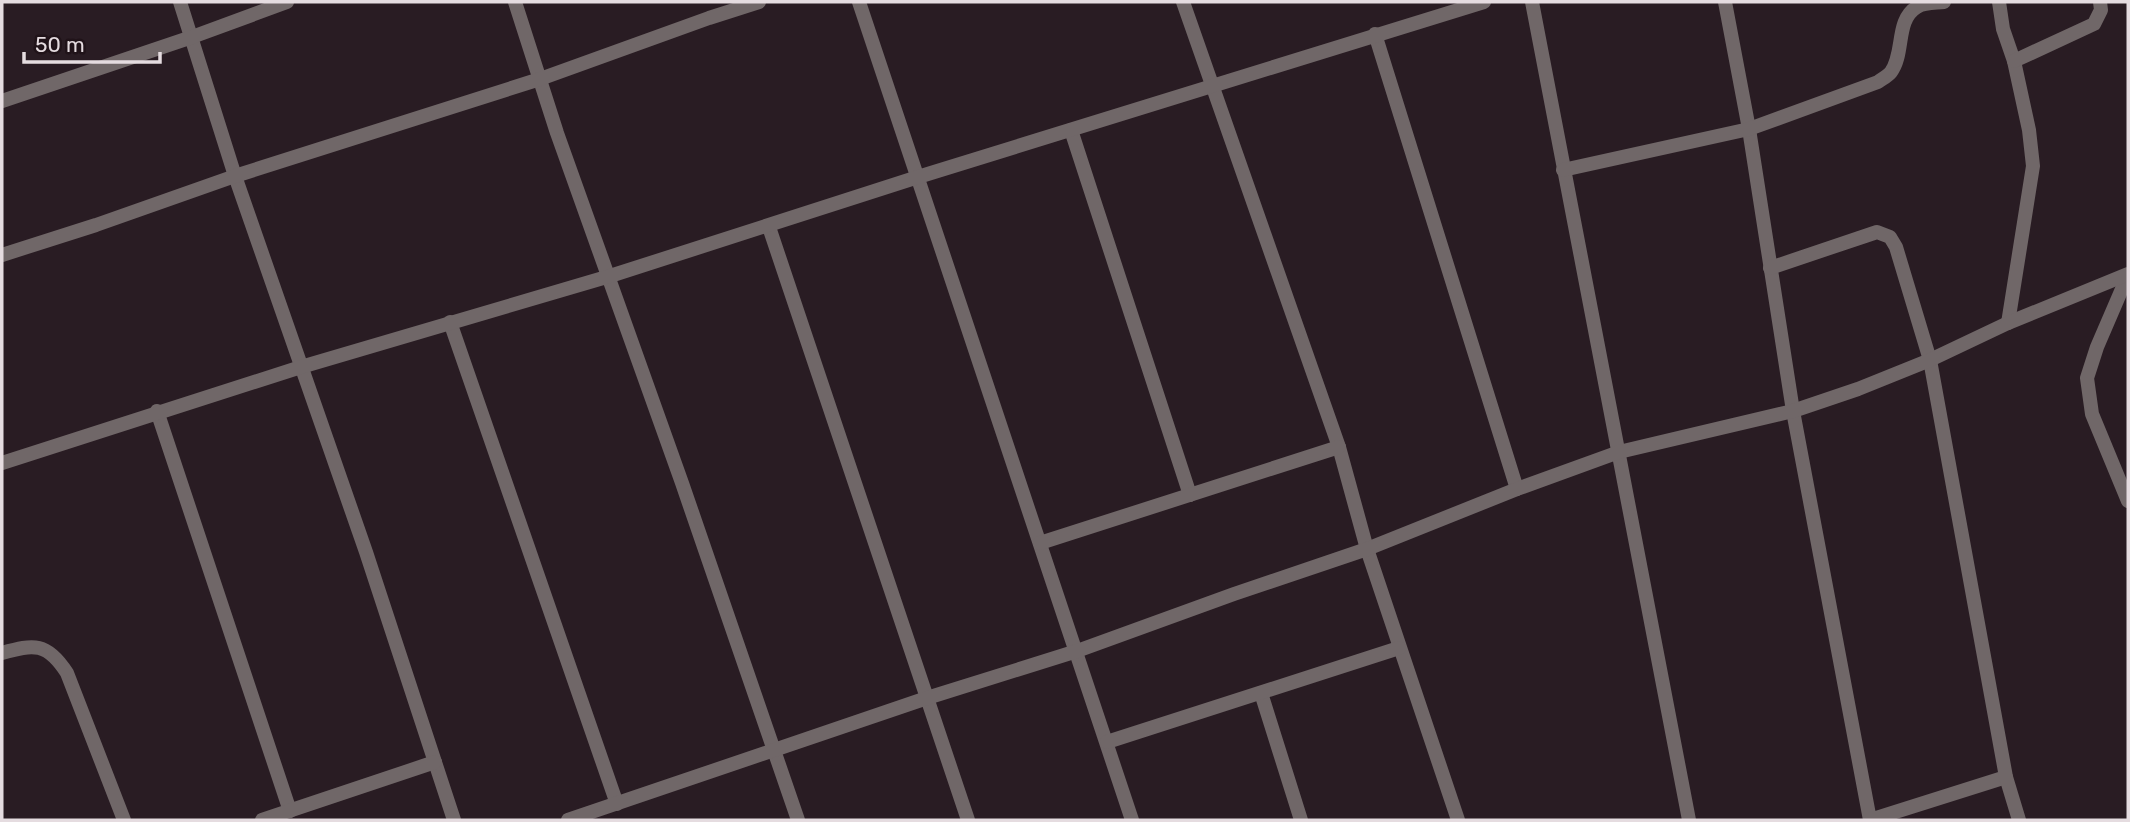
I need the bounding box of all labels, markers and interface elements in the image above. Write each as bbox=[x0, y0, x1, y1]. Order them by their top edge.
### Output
scale bar bbox=[24, 21, 161, 65]
text: 50 m bbox=[35, 32, 85, 57]

